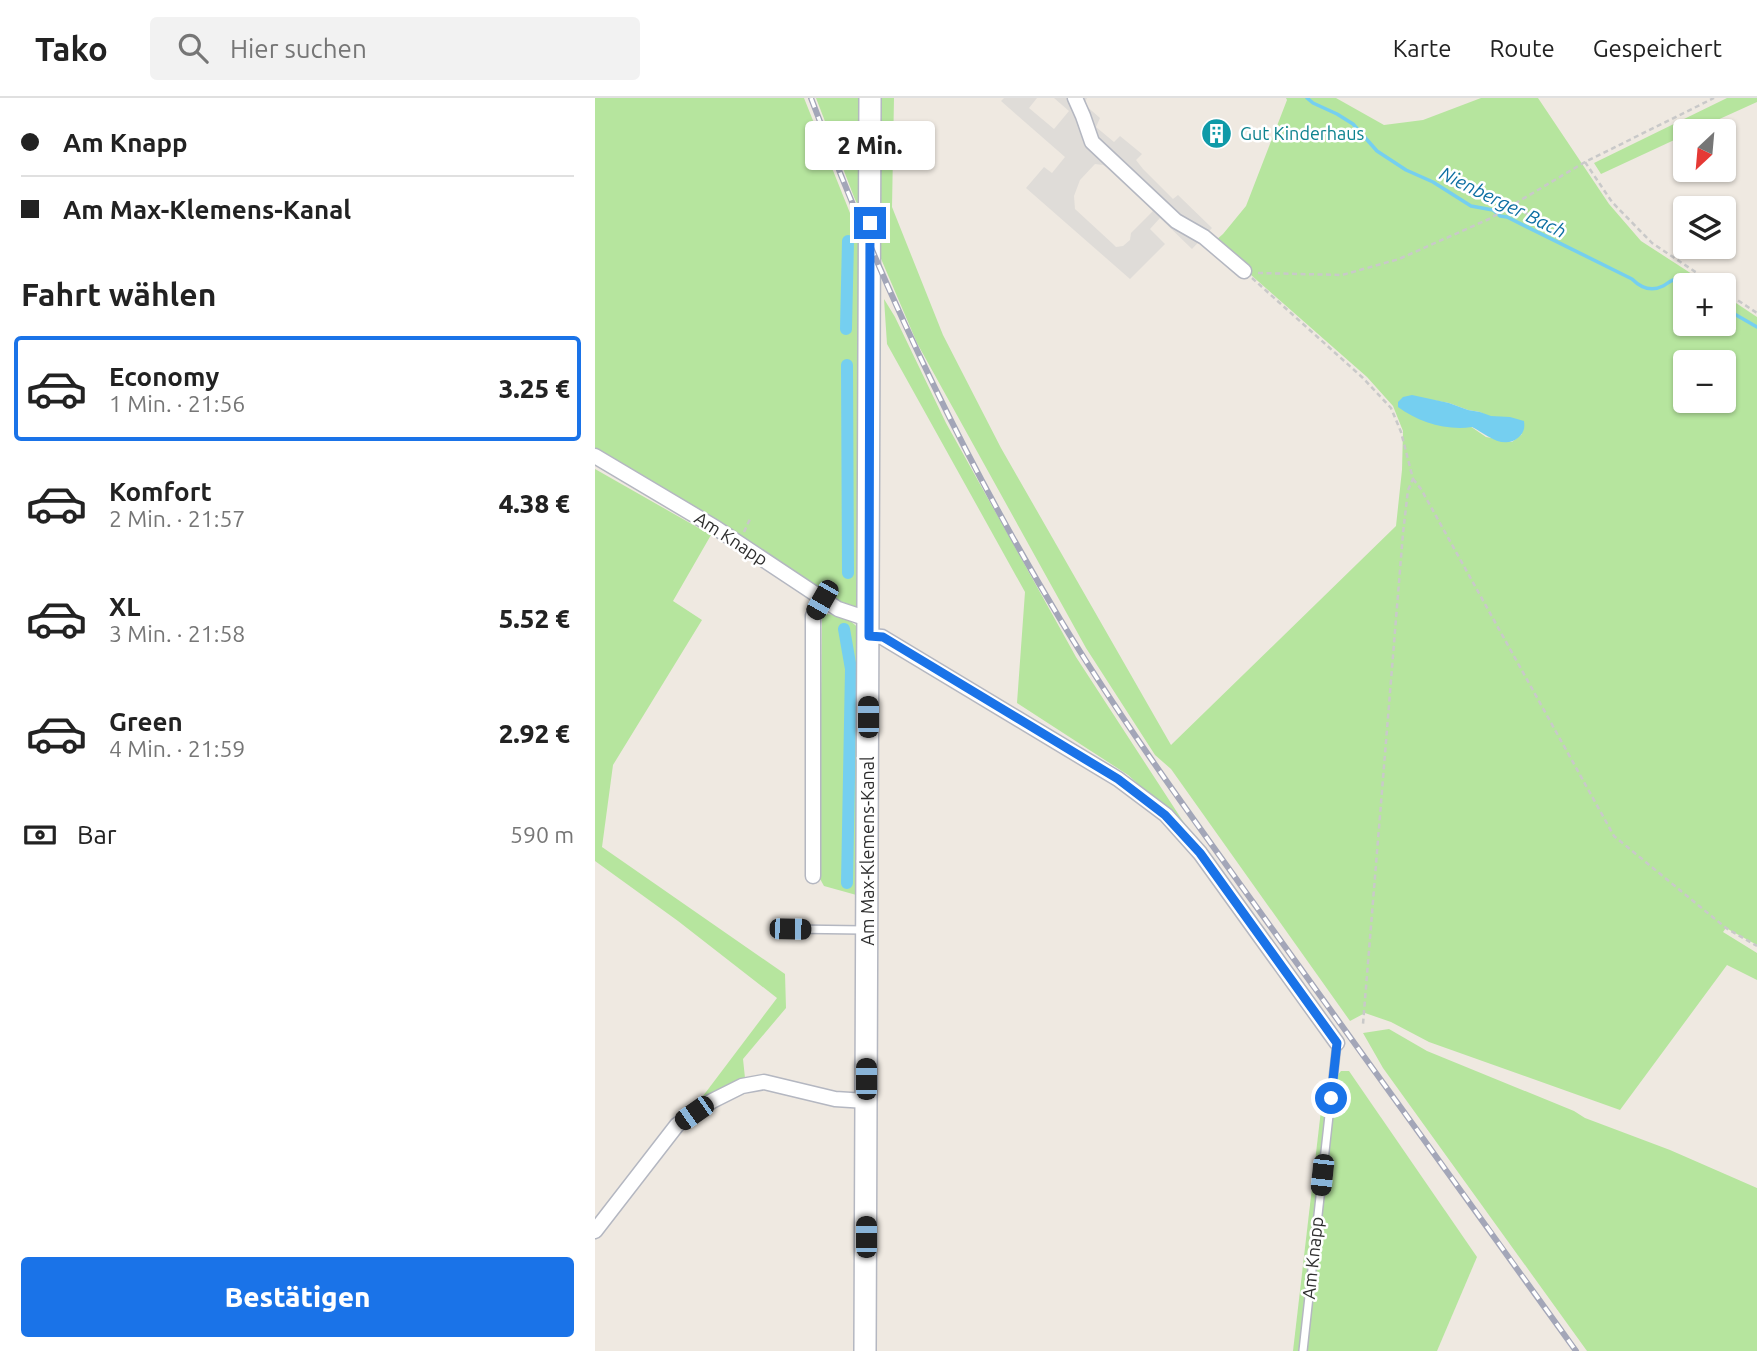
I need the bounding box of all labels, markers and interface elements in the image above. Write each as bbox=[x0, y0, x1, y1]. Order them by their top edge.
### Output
search box bbox=[150, 17, 640, 80]
icon: search bbox=[174, 29, 212, 67]
text: Tako bbox=[35, 30, 108, 67]
text: Hier suchen bbox=[230, 34, 367, 63]
text: Karte bbox=[1393, 35, 1451, 62]
text: Route bbox=[1489, 35, 1555, 62]
text: Gespeichert bbox=[1593, 35, 1722, 62]
building icon: Gut Kinderhaus bbox=[1200, 117, 1234, 151]
north arrow bbox=[1673, 119, 1736, 182]
map controls bbox=[1673, 119, 1736, 413]
callout: 2 Min. bbox=[805, 122, 935, 170]
place label: Gut Kinderhaus bbox=[1240, 123, 1364, 143]
text: Am Knapp bbox=[63, 128, 188, 157]
text: 2 Min. bbox=[838, 133, 902, 158]
water label: Nienberger Bach bbox=[1436, 162, 1570, 242]
text: Am Max-Klemens-Kanal bbox=[63, 195, 351, 224]
button: layers bbox=[1673, 196, 1736, 259]
route end bbox=[854, 207, 886, 239]
button: + bbox=[1673, 273, 1736, 336]
text: Fahrt wählen bbox=[21, 276, 216, 312]
button: − bbox=[1673, 350, 1736, 413]
icon: car bbox=[25, 357, 88, 420]
text: Economy bbox=[109, 362, 219, 391]
text: 3.25 € bbox=[499, 374, 570, 403]
text: 1 Min. · 21:56 bbox=[109, 391, 245, 416]
icon: car bbox=[25, 472, 88, 535]
text: Komfort bbox=[109, 477, 212, 506]
text: 4.38 € bbox=[499, 489, 570, 518]
text: 2 Min. · 21:57 bbox=[109, 506, 245, 531]
street label: Am Knapp bbox=[691, 507, 772, 569]
car bbox=[803, 577, 842, 623]
icon: car bbox=[25, 587, 88, 650]
text: XL bbox=[109, 592, 140, 621]
text: 5.52 € bbox=[499, 604, 570, 633]
text: 3 Min. · 21:58 bbox=[109, 621, 245, 646]
car bbox=[858, 696, 879, 738]
icon: car bbox=[25, 702, 88, 765]
text: Green bbox=[109, 707, 183, 736]
text: 2.92 € bbox=[499, 719, 570, 748]
text: 4 Min. · 21:59 bbox=[109, 736, 245, 761]
street label: Am Max-Klemens-Kanal bbox=[857, 756, 877, 946]
icon: cash bbox=[21, 816, 59, 854]
text: Bar bbox=[77, 820, 117, 849]
text: 590 m bbox=[510, 822, 574, 847]
car bbox=[769, 918, 812, 940]
car bbox=[856, 1058, 877, 1100]
route start bbox=[1315, 1082, 1347, 1114]
car bbox=[671, 1092, 718, 1134]
car bbox=[1310, 1153, 1335, 1197]
car bbox=[856, 1216, 877, 1258]
street label: Am Knapp bbox=[1298, 1216, 1326, 1300]
button: Bestätigen bbox=[21, 1257, 574, 1337]

